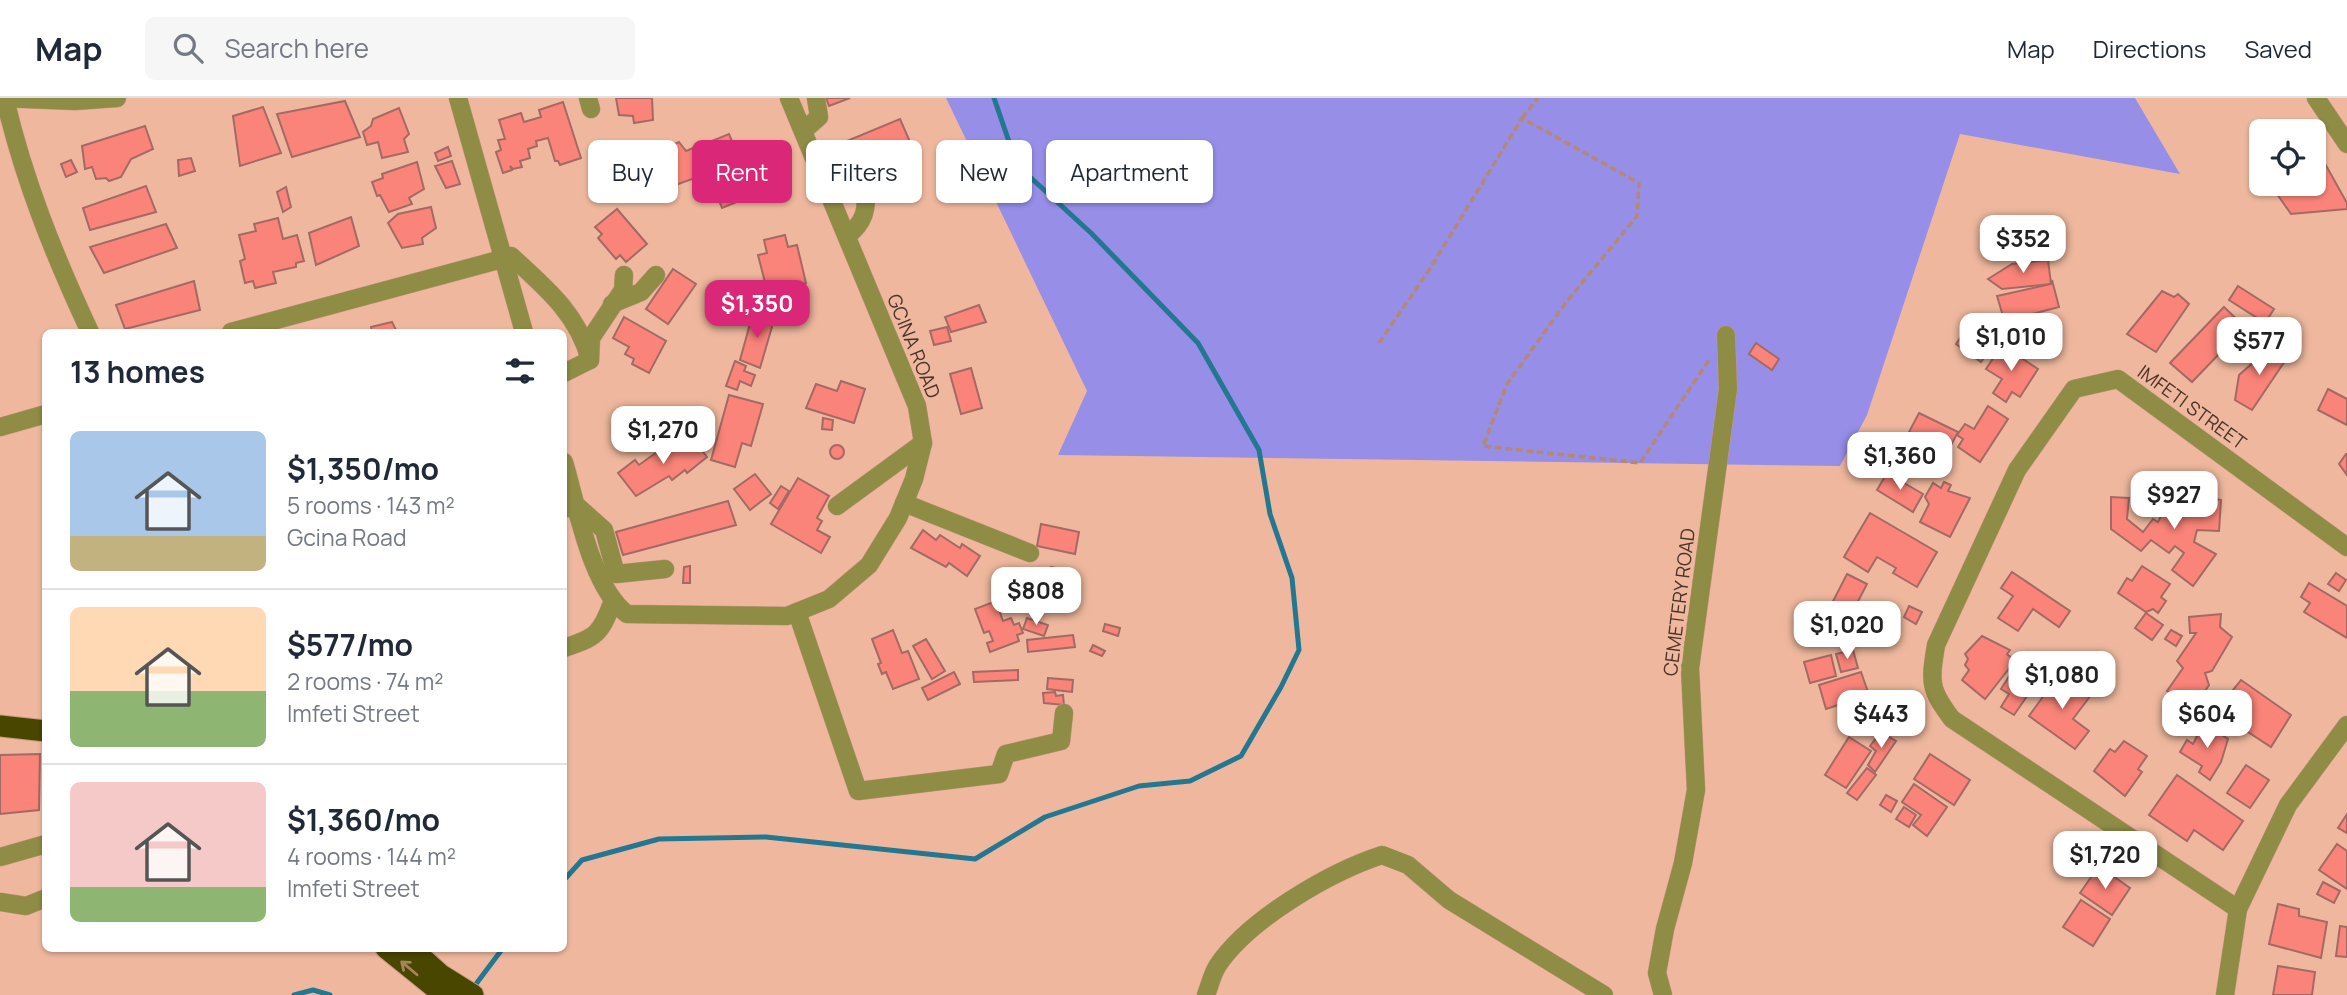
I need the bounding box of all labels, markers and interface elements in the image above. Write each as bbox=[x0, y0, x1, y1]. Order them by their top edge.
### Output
search box bbox=[145, 17, 635, 80]
text: Map bbox=[35, 26, 103, 71]
icon: search bbox=[169, 29, 207, 67]
text: Search here bbox=[225, 30, 369, 66]
text: Map bbox=[2007, 32, 2055, 65]
text: Directions bbox=[2093, 32, 2206, 65]
text: Saved bbox=[2244, 32, 2312, 65]
map controls bbox=[2249, 119, 2326, 196]
button: locate bbox=[2249, 119, 2326, 196]
chip: Buy bbox=[588, 140, 678, 203]
chip: Rent bbox=[692, 140, 792, 203]
chip: Filters bbox=[806, 140, 922, 203]
chip: New bbox=[936, 140, 1032, 203]
chip: Apartment bbox=[1046, 140, 1213, 203]
pin: $352 bbox=[1982, 216, 2064, 275]
text: $352 bbox=[1996, 222, 2050, 254]
pin: $1,350 bbox=[700, 280, 814, 340]
text: $1,350 bbox=[721, 287, 793, 319]
street label: GCINA ROAD bbox=[881, 290, 947, 402]
pin: $1,010 bbox=[1954, 314, 2068, 373]
pin: $577 bbox=[2218, 317, 2300, 377]
text: $1,010 bbox=[1976, 320, 2046, 352]
text: $577 bbox=[2233, 324, 2285, 356]
text: 13 homes bbox=[70, 351, 205, 392]
icon: filters bbox=[501, 352, 539, 390]
street label: IMFETI STREET bbox=[2132, 359, 2252, 456]
pin: $1,270 bbox=[606, 406, 720, 466]
text: $1,270 bbox=[627, 413, 699, 445]
pin: $1,360 bbox=[1843, 432, 1957, 492]
text: $1,360 bbox=[1863, 439, 1937, 471]
text: $1,350/mo bbox=[287, 448, 439, 489]
icon: home bbox=[126, 459, 210, 543]
pin: $927 bbox=[2133, 472, 2215, 531]
text: $927 bbox=[2147, 478, 2201, 510]
text: 5 rooms · 143 m² bbox=[287, 489, 455, 521]
text: Gcina Road bbox=[287, 521, 407, 553]
street label: CEMETERY ROAD bbox=[1657, 527, 1701, 677]
pin: $808 bbox=[995, 568, 1077, 627]
text: $808 bbox=[1007, 574, 1065, 606]
pin: $1,020 bbox=[1790, 602, 1904, 661]
text: $1,020 bbox=[1810, 608, 1884, 640]
text: $577/mo bbox=[287, 624, 413, 665]
icon: home bbox=[126, 635, 210, 719]
pin: $1,080 bbox=[2005, 652, 2119, 711]
text: $1,080 bbox=[2025, 658, 2099, 690]
text: 2 rooms · 74 m² bbox=[287, 665, 443, 697]
pin: $443 bbox=[1840, 690, 1922, 750]
pin: $604 bbox=[2166, 690, 2248, 750]
text: Imfeti Street bbox=[287, 697, 420, 729]
text: $443 bbox=[1853, 697, 1909, 729]
text: $604 bbox=[2178, 697, 2236, 729]
text: $1,360/mo bbox=[287, 799, 440, 840]
icon: home bbox=[126, 810, 210, 894]
pin: $1,720 bbox=[2048, 832, 2162, 891]
text: $1,720 bbox=[2069, 838, 2141, 870]
text: 4 rooms · 144 m² bbox=[287, 840, 456, 872]
text: Imfeti Street bbox=[287, 872, 420, 904]
one-way arrow bbox=[400, 960, 418, 976]

